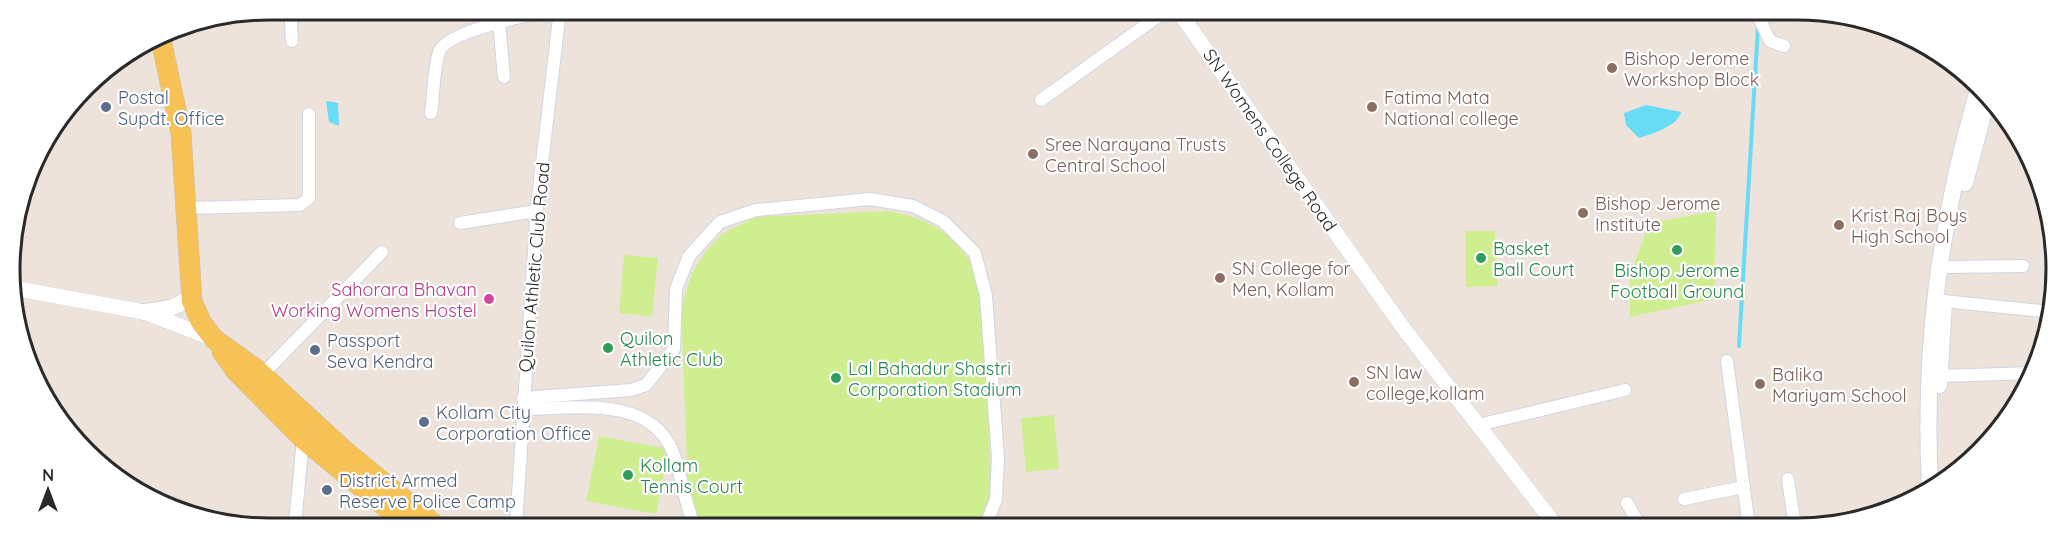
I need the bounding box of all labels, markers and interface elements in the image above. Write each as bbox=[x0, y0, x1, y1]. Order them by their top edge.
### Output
street label: SN Womens College Road bbox=[1198, 44, 1342, 236]
place label: Bishop Jerome Workshop Block bbox=[1624, 47, 1759, 91]
marker: Bishop Jerome Workshop Block bbox=[1605, 61, 1619, 75]
place label: Postal Supdt. Office bbox=[118, 86, 225, 130]
place label: Fatima Mata National college bbox=[1384, 86, 1519, 130]
marker: Postal Supdt. Office bbox=[99, 100, 113, 114]
marker: Fatima Mata National college bbox=[1365, 100, 1379, 114]
place label: Sree Narayana Trusts Central School bbox=[1045, 133, 1226, 177]
marker: Sree Narayana Trusts Central School bbox=[1026, 147, 1040, 161]
street label: Quilon Athletic Club Road bbox=[513, 161, 555, 373]
place label: Bishop Jerome Institute bbox=[1595, 192, 1720, 236]
place label: Krist Raj Boys High School bbox=[1851, 204, 1967, 248]
marker: Bishop Jerome Institute bbox=[1576, 206, 1590, 220]
marker: Krist Raj Boys High School bbox=[1832, 218, 1846, 232]
place label: Basket Ball Court bbox=[1493, 237, 1575, 281]
marker: Bishop Jerome Football Ground bbox=[1670, 243, 1684, 257]
marker: Basket Ball Court bbox=[1474, 251, 1488, 265]
place label: SN College for Men, Kollam bbox=[1232, 257, 1351, 301]
place label: Bishop Jerome Football Ground bbox=[1610, 259, 1744, 303]
marker: SN College for Men, Kollam bbox=[1213, 271, 1227, 285]
place label: Sahorara Bhavan Working Womens Hostel bbox=[271, 278, 477, 322]
marker: Sahorara Bhavan Working Womens Hostel bbox=[482, 292, 496, 306]
place label: Quilon Athletic Club bbox=[620, 327, 723, 371]
place label: Passport Seva Kendra bbox=[327, 329, 433, 373]
marker: Quilon Athletic Club bbox=[601, 341, 615, 355]
marker: Passport Seva Kendra bbox=[308, 343, 322, 357]
place label: Lal Bahadur Shastri Corporation Stadium bbox=[848, 357, 1022, 401]
place label: SN law college,kollam bbox=[1366, 361, 1485, 405]
place label: Balika Mariyam School bbox=[1772, 363, 1907, 407]
marker: Lal Bahadur Shastri Corporation Stadium bbox=[829, 371, 843, 385]
marker: SN law college,kollam bbox=[1347, 375, 1361, 389]
marker: Balika Mariyam School bbox=[1753, 377, 1767, 391]
place label: Kollam City Corporation Office bbox=[436, 401, 591, 445]
marker: Kollam City Corporation Office bbox=[417, 415, 431, 429]
place label: Kollam Tennis Court bbox=[640, 454, 743, 498]
north arrow bbox=[18, 460, 78, 520]
text: N bbox=[42, 465, 54, 485]
marker: Kollam Tennis Court bbox=[621, 468, 635, 482]
place label: District Armed Reserve Police Camp bbox=[339, 469, 516, 513]
marker: District Armed Reserve Police Camp bbox=[320, 483, 334, 497]

